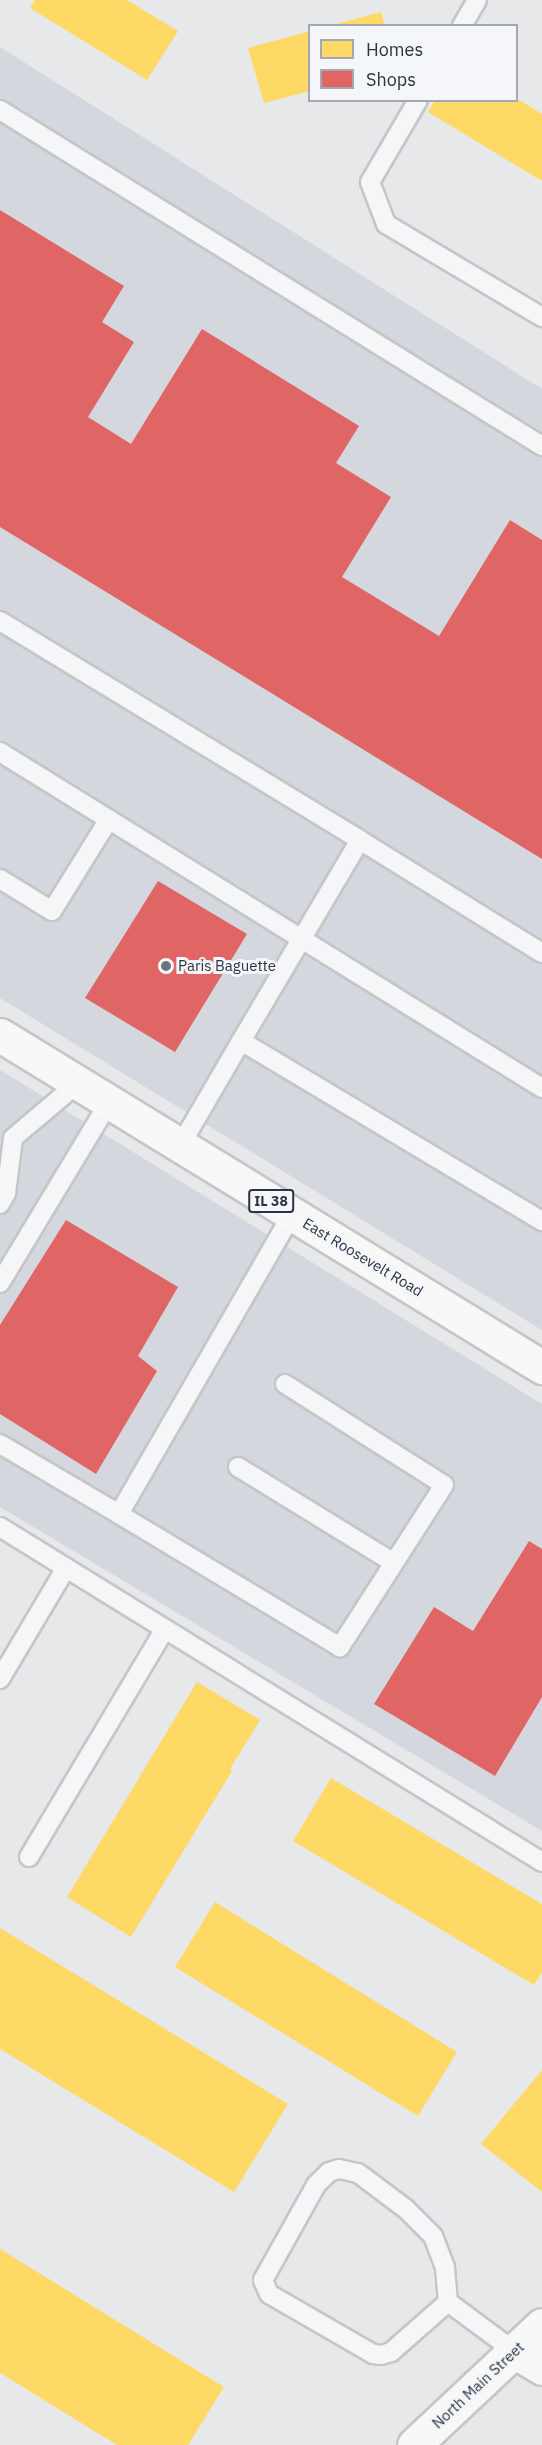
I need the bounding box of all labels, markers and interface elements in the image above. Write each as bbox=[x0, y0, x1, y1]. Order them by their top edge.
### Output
legend bbox=[308, 24, 518, 102]
text: Homes bbox=[366, 38, 423, 61]
text: Shops bbox=[366, 68, 416, 91]
place label: Paris Baguette bbox=[178, 957, 276, 975]
marker: Paris Baguette bbox=[159, 959, 173, 973]
road number: IL 38 bbox=[247, 1190, 295, 1212]
street label: East Roosevelt Road bbox=[300, 1214, 426, 1300]
street label: North Main Street bbox=[428, 2338, 528, 2432]

